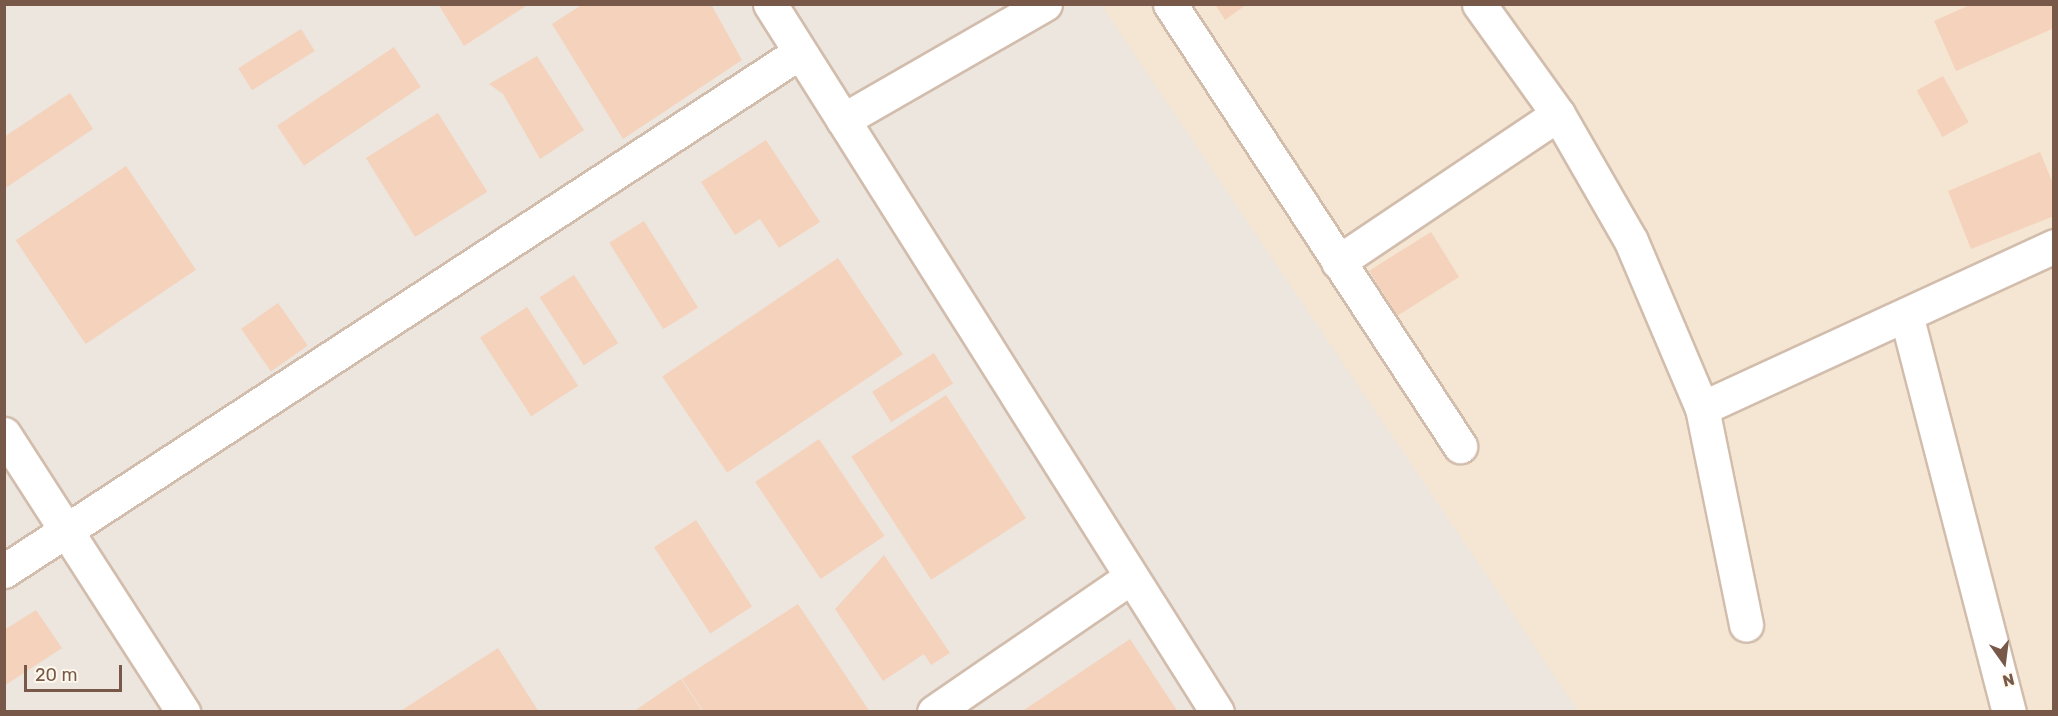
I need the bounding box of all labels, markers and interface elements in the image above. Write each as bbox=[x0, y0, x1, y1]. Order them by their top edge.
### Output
north arrow bbox=[1974, 632, 2034, 692]
scale bar bbox=[27, 653, 124, 691]
text: 20 m bbox=[35, 664, 77, 686]
text: N bbox=[2001, 669, 2016, 691]

